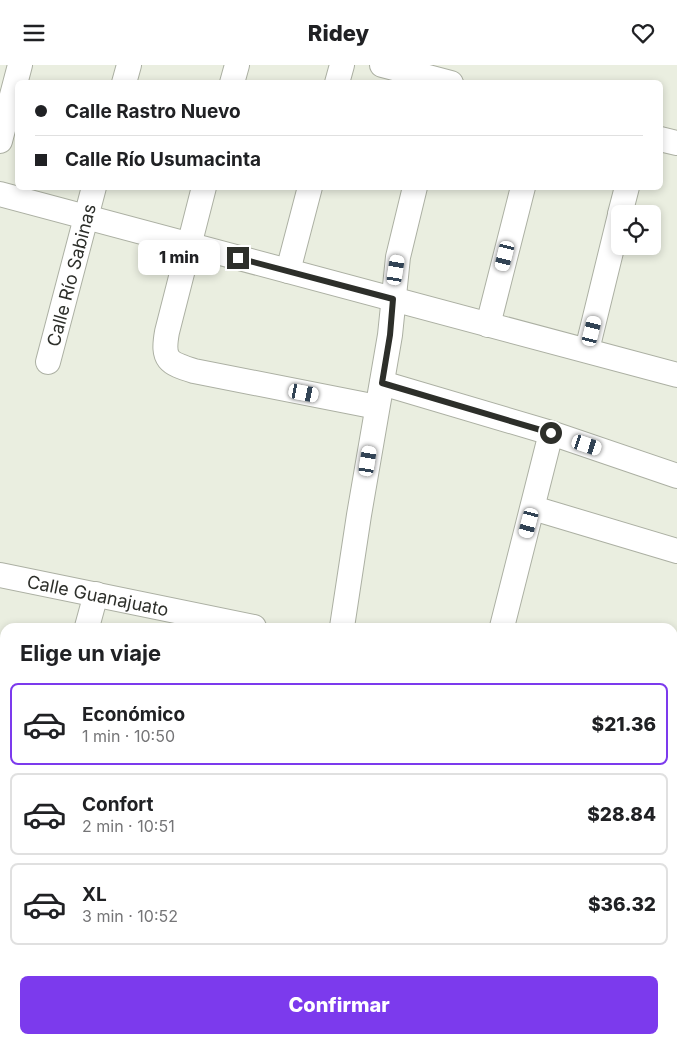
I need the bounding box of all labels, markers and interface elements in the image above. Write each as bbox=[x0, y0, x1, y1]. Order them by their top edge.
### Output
icon: menu bbox=[20, 19, 48, 47]
icon: heart bbox=[629, 19, 657, 47]
text: Ridey bbox=[308, 20, 369, 46]
text: Calle Rastro Nuevo bbox=[65, 100, 241, 123]
text: Calle Río Usumacinta bbox=[65, 148, 261, 171]
street label: Calle Río Sabinas bbox=[42, 201, 100, 349]
map controls bbox=[611, 205, 661, 255]
button: locate bbox=[611, 205, 661, 255]
car bbox=[494, 240, 515, 272]
callout: 1 min bbox=[138, 241, 220, 275]
text: 1 min bbox=[159, 247, 199, 267]
route end bbox=[227, 247, 249, 269]
car bbox=[386, 254, 405, 286]
car bbox=[581, 315, 602, 347]
car bbox=[287, 383, 320, 403]
route start bbox=[540, 422, 562, 444]
car bbox=[570, 433, 603, 457]
car bbox=[358, 445, 377, 477]
car bbox=[517, 507, 540, 539]
street label: Calle Guanajuato bbox=[25, 570, 171, 620]
text: Elige un viaje bbox=[20, 640, 161, 666]
icon: car bbox=[22, 702, 67, 747]
text: Económico bbox=[82, 703, 185, 726]
text: $21.36 bbox=[592, 713, 656, 736]
text: 1 min · 10:50 bbox=[82, 726, 175, 746]
icon: car bbox=[22, 792, 67, 837]
text: Confort bbox=[82, 793, 153, 816]
text: $28.84 bbox=[587, 803, 656, 826]
text: 2 min · 10:51 bbox=[82, 816, 175, 836]
icon: car bbox=[22, 882, 67, 927]
text: XL bbox=[82, 883, 107, 906]
text: $36.32 bbox=[588, 893, 656, 916]
text: 3 min · 10:52 bbox=[82, 906, 178, 926]
button: Confirmar bbox=[20, 976, 658, 1034]

